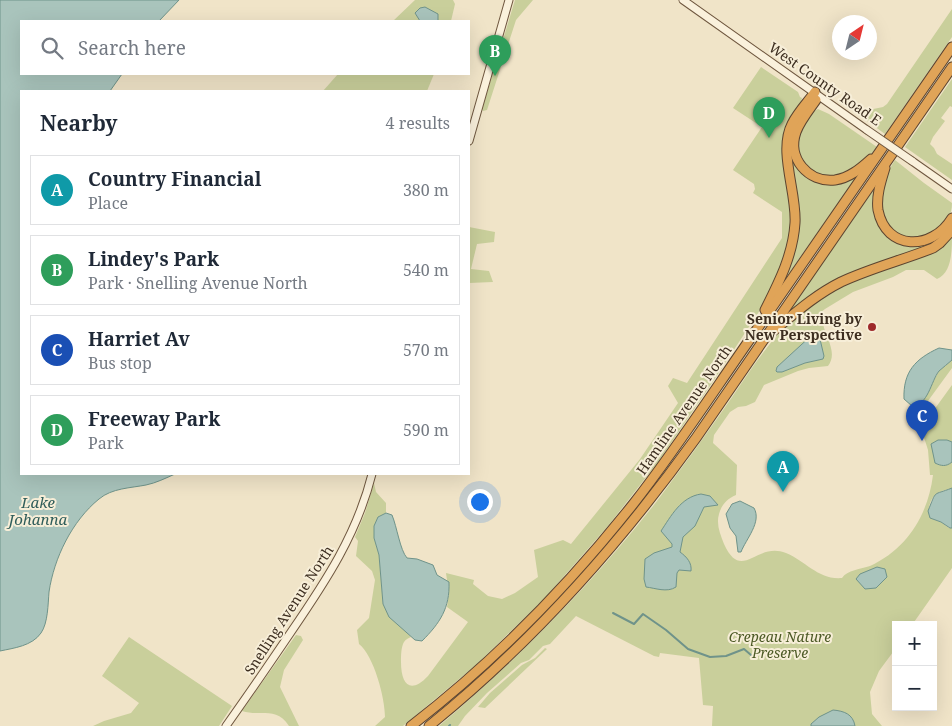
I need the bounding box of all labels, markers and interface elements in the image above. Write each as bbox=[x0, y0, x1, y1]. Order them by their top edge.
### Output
north arrow bbox=[832, 15, 877, 60]
search box bbox=[20, 20, 470, 75]
icon: search bbox=[38, 34, 66, 62]
text: Search here bbox=[78, 35, 186, 61]
pin: B bbox=[479, 35, 511, 76]
street label: West County Road E bbox=[765, 38, 886, 130]
pin: D bbox=[753, 97, 785, 138]
text: Nearby bbox=[40, 109, 118, 137]
text: 4 results bbox=[386, 112, 450, 134]
text: Country Financial bbox=[88, 166, 261, 192]
text: A bbox=[51, 179, 63, 201]
text: 380 m bbox=[403, 179, 449, 201]
text: Place bbox=[88, 192, 128, 214]
text: Lindey's Park bbox=[88, 246, 219, 272]
text: B bbox=[52, 259, 62, 281]
text: 540 m bbox=[403, 259, 449, 281]
text: Park · Snelling Avenue North bbox=[88, 272, 308, 294]
place label: Senior Living by New Perspective bbox=[745, 309, 863, 344]
marker: Senior Living by New Perspective bbox=[866, 321, 878, 333]
text: Harriet Av bbox=[88, 326, 190, 352]
text: C bbox=[52, 339, 62, 361]
text: 570 m bbox=[403, 339, 449, 361]
street label: Hamline Avenue North bbox=[632, 341, 736, 478]
text: Bus stop bbox=[88, 352, 152, 374]
pin: C bbox=[906, 400, 938, 441]
text: Freeway Park bbox=[88, 406, 220, 432]
text: D bbox=[51, 419, 63, 441]
text: 590 m bbox=[403, 419, 449, 441]
text: Park bbox=[88, 432, 124, 454]
pin: A bbox=[767, 451, 799, 492]
your location bbox=[467, 489, 493, 515]
water label: Lake Johanna bbox=[6, 492, 67, 529]
street label: Snelling Avenue North bbox=[240, 541, 338, 678]
map controls bbox=[892, 621, 937, 711]
button: + bbox=[892, 621, 937, 666]
park label: Crepeau Nature Preserve bbox=[729, 627, 831, 662]
button: − bbox=[892, 666, 937, 711]

